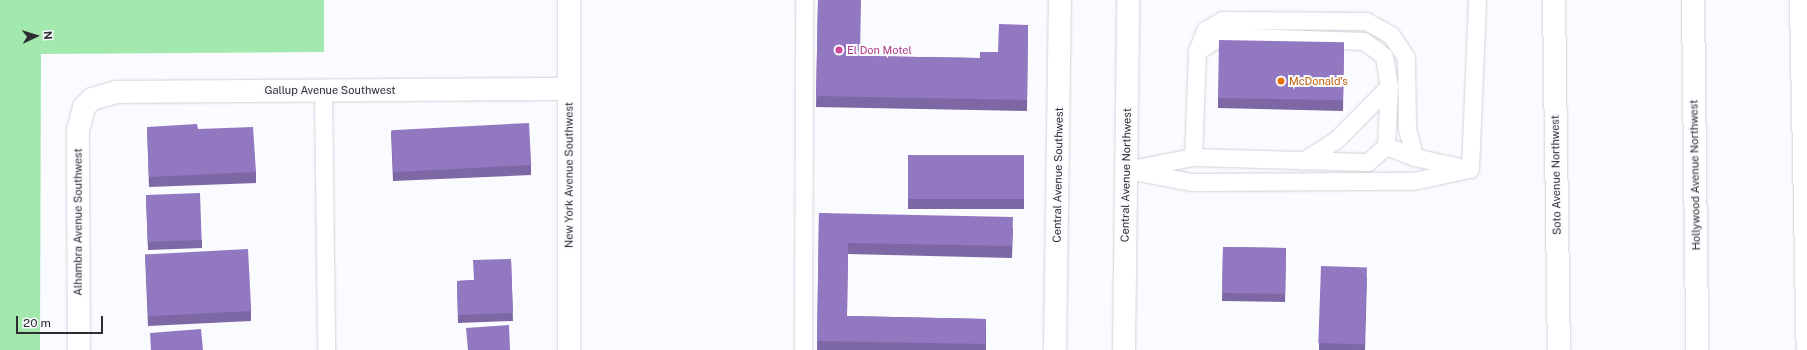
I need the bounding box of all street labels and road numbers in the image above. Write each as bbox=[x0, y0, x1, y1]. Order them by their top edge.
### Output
street label: Gallup Avenue Southwest bbox=[264, 83, 396, 97]
street label: Hollywood Avenue Northwest bbox=[1687, 99, 1703, 251]
street label: New York Avenue Southwest bbox=[562, 102, 576, 248]
street label: Central Avenue Southwest bbox=[1050, 107, 1066, 243]
street label: Central Avenue Northwest bbox=[1118, 108, 1134, 242]
street label: Soto Avenue Northwest bbox=[1548, 115, 1564, 235]
street label: Alhambra Avenue Southwest bbox=[71, 148, 85, 296]

